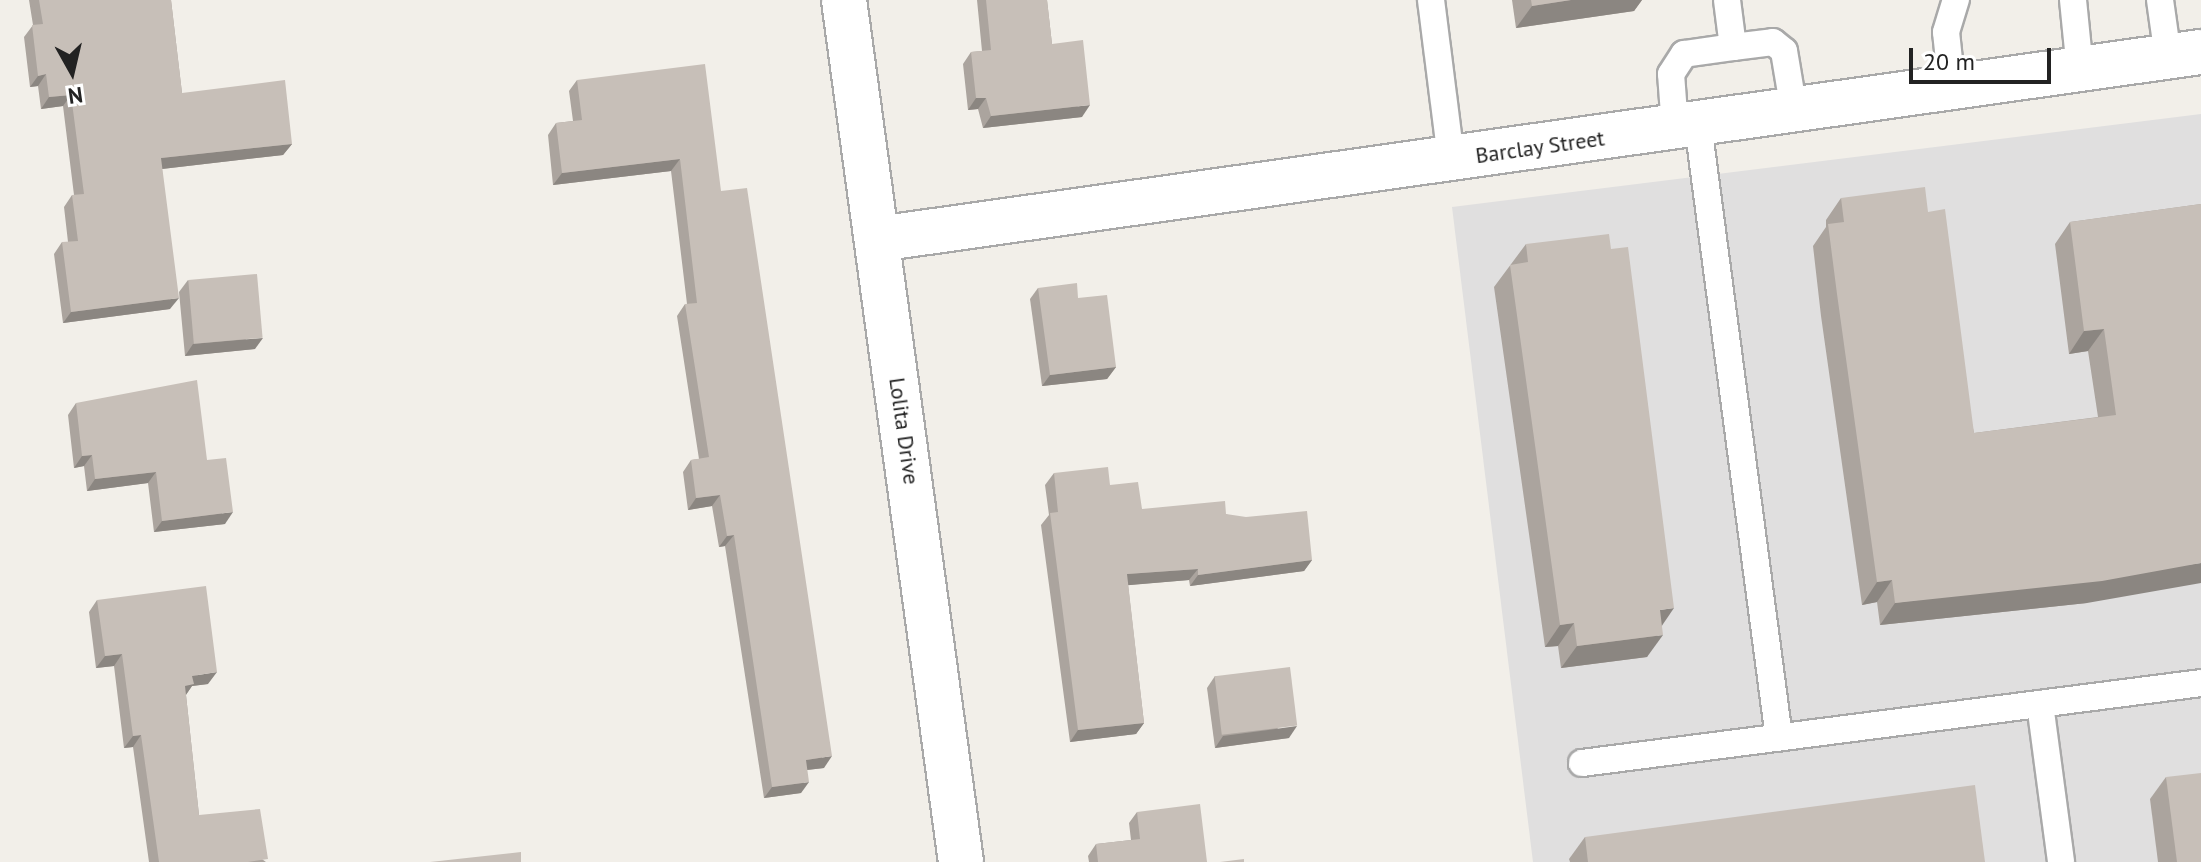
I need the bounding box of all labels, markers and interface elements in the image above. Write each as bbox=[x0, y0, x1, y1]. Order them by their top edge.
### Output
north arrow bbox=[32, 32, 112, 112]
scale bar bbox=[1913, 32, 2055, 82]
text: 20 m bbox=[1923, 46, 1975, 77]
text: N bbox=[66, 81, 84, 111]
street label: Barclay Street bbox=[1473, 125, 1607, 169]
street label: Lolita Drive bbox=[883, 376, 925, 486]

